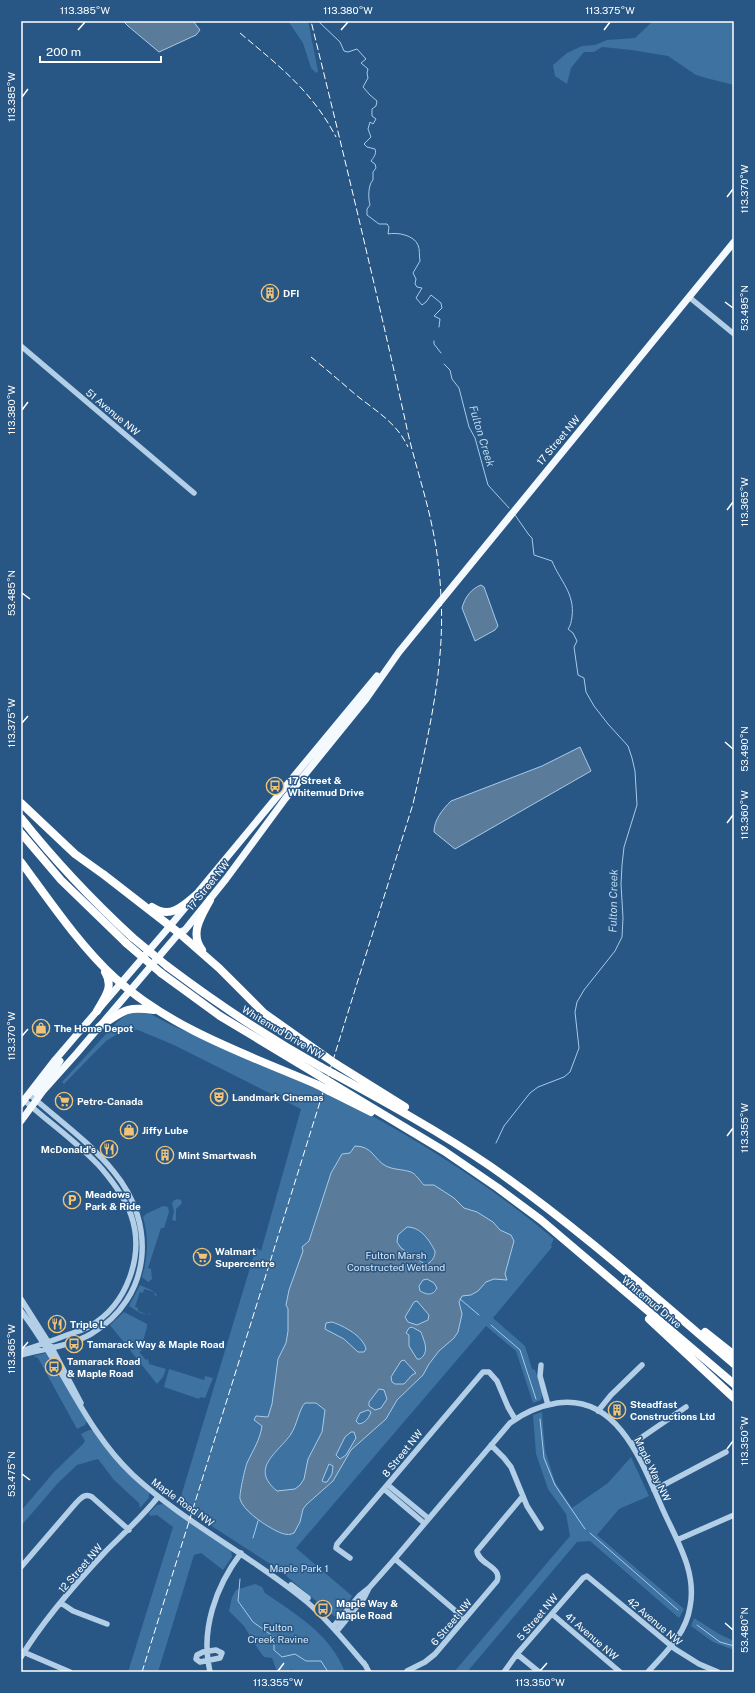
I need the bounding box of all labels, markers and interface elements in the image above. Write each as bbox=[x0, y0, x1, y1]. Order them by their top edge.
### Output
text: 113.385°W bbox=[60, 4, 110, 16]
text: 113.380°W bbox=[323, 4, 373, 16]
text: 113.375°W bbox=[585, 4, 635, 16]
scale bar bbox=[40, 38, 161, 64]
text: 200 m bbox=[46, 45, 81, 59]
text: 113.385°W bbox=[5, 72, 17, 122]
text: 113.370°W bbox=[738, 164, 750, 213]
building icon: DFI bbox=[260, 283, 280, 303]
text: 53.495°N bbox=[738, 285, 750, 331]
place label: DFI bbox=[283, 287, 299, 299]
text: 113.380°W bbox=[5, 385, 17, 435]
street label: 51 Avenue NW bbox=[84, 386, 143, 438]
water label: Fulton Creek bbox=[467, 404, 497, 468]
street label: 17 Street NW bbox=[534, 412, 583, 467]
text: 113.365°W bbox=[738, 477, 750, 527]
text: 53.485°N bbox=[5, 570, 17, 616]
text: 113.375°W bbox=[5, 698, 17, 748]
text: 53.490°N bbox=[738, 726, 750, 772]
place label: 17 Street & Whitemud Drive bbox=[288, 774, 364, 798]
bus stop icon: 17 Street & Whitemud Drive bbox=[265, 776, 285, 796]
text: 113.360°W bbox=[738, 790, 750, 840]
street label: 17 Street NW bbox=[184, 857, 232, 913]
water label: Fulton Creek bbox=[606, 869, 620, 933]
street label: Whitemud Drive NW bbox=[240, 1003, 327, 1061]
text: 113.370°W bbox=[5, 1011, 17, 1060]
shop icon: The Home Depot bbox=[31, 1018, 51, 1038]
place label: The Home Depot bbox=[54, 1022, 133, 1034]
theatre icon: Landmark Cinemas bbox=[209, 1087, 229, 1107]
supermarket icon: Petro-Canada bbox=[54, 1091, 74, 1111]
place label: Landmark Cinemas bbox=[232, 1091, 324, 1103]
place label: Petro-Canada bbox=[77, 1095, 143, 1107]
text: 113.355°W bbox=[738, 1103, 750, 1153]
shop icon: Jiffy Lube bbox=[119, 1120, 139, 1140]
place label: Jiffy Lube bbox=[142, 1124, 188, 1136]
restaurant icon: McDonald's bbox=[99, 1139, 119, 1159]
place label: McDonald's bbox=[41, 1143, 96, 1155]
building icon: Mint Smartwash bbox=[155, 1145, 175, 1165]
place label: Mint Smartwash bbox=[178, 1149, 256, 1161]
place label: Meadows Park & Ride bbox=[85, 1188, 141, 1212]
parking icon: Meadows Park & Ride bbox=[62, 1190, 82, 1210]
place label: Walmart Supercentre bbox=[215, 1245, 275, 1269]
supermarket icon: Walmart Supercentre bbox=[192, 1247, 212, 1267]
park label: Fulton Marsh Constructed Wetland bbox=[347, 1249, 445, 1273]
street label: Whitemud Drive bbox=[620, 1274, 684, 1331]
restaurant icon: Triple L bbox=[47, 1314, 67, 1334]
place label: Triple L bbox=[70, 1318, 106, 1330]
text: 113.365°W bbox=[5, 1324, 17, 1374]
bus stop icon: Tamarack Way & Maple Road bbox=[64, 1334, 84, 1354]
place label: Tamarack Way & Maple Road bbox=[87, 1338, 224, 1350]
place label: Tamarack Road & Maple Road bbox=[67, 1355, 140, 1379]
bus stop icon: Tamarack Road & Maple Road bbox=[44, 1357, 64, 1377]
place label: Steadfast Constructions Ltd bbox=[630, 1398, 715, 1422]
building icon: Steadfast Constructions Ltd bbox=[607, 1400, 627, 1420]
text: 113.350°W bbox=[738, 1416, 750, 1466]
street label: 8 Street NW bbox=[379, 1426, 425, 1479]
street label: Maple Way NW bbox=[632, 1435, 674, 1504]
text: 53.475°N bbox=[5, 1451, 17, 1497]
street label: Maple Road NW bbox=[149, 1475, 217, 1529]
street label: 12 Street NW bbox=[55, 1541, 105, 1595]
park label: Maple Park 1 bbox=[270, 1562, 328, 1574]
street label: 5 Street NW bbox=[514, 1591, 560, 1643]
street label: 42 Avenue NW bbox=[625, 1594, 685, 1648]
street label: 6 Street NW bbox=[428, 1596, 474, 1648]
place label: Maple Way & Maple Road bbox=[336, 1597, 398, 1621]
bus stop icon: Maple Way & Maple Road bbox=[313, 1599, 333, 1619]
text: 53.480°N bbox=[738, 1607, 750, 1653]
street label: 41 Avenue NW bbox=[563, 1610, 621, 1663]
park label: Fulton Creek Ravine bbox=[247, 1621, 309, 1645]
text: 113.355°W bbox=[253, 1676, 303, 1688]
text: 113.350°W bbox=[515, 1676, 565, 1688]

